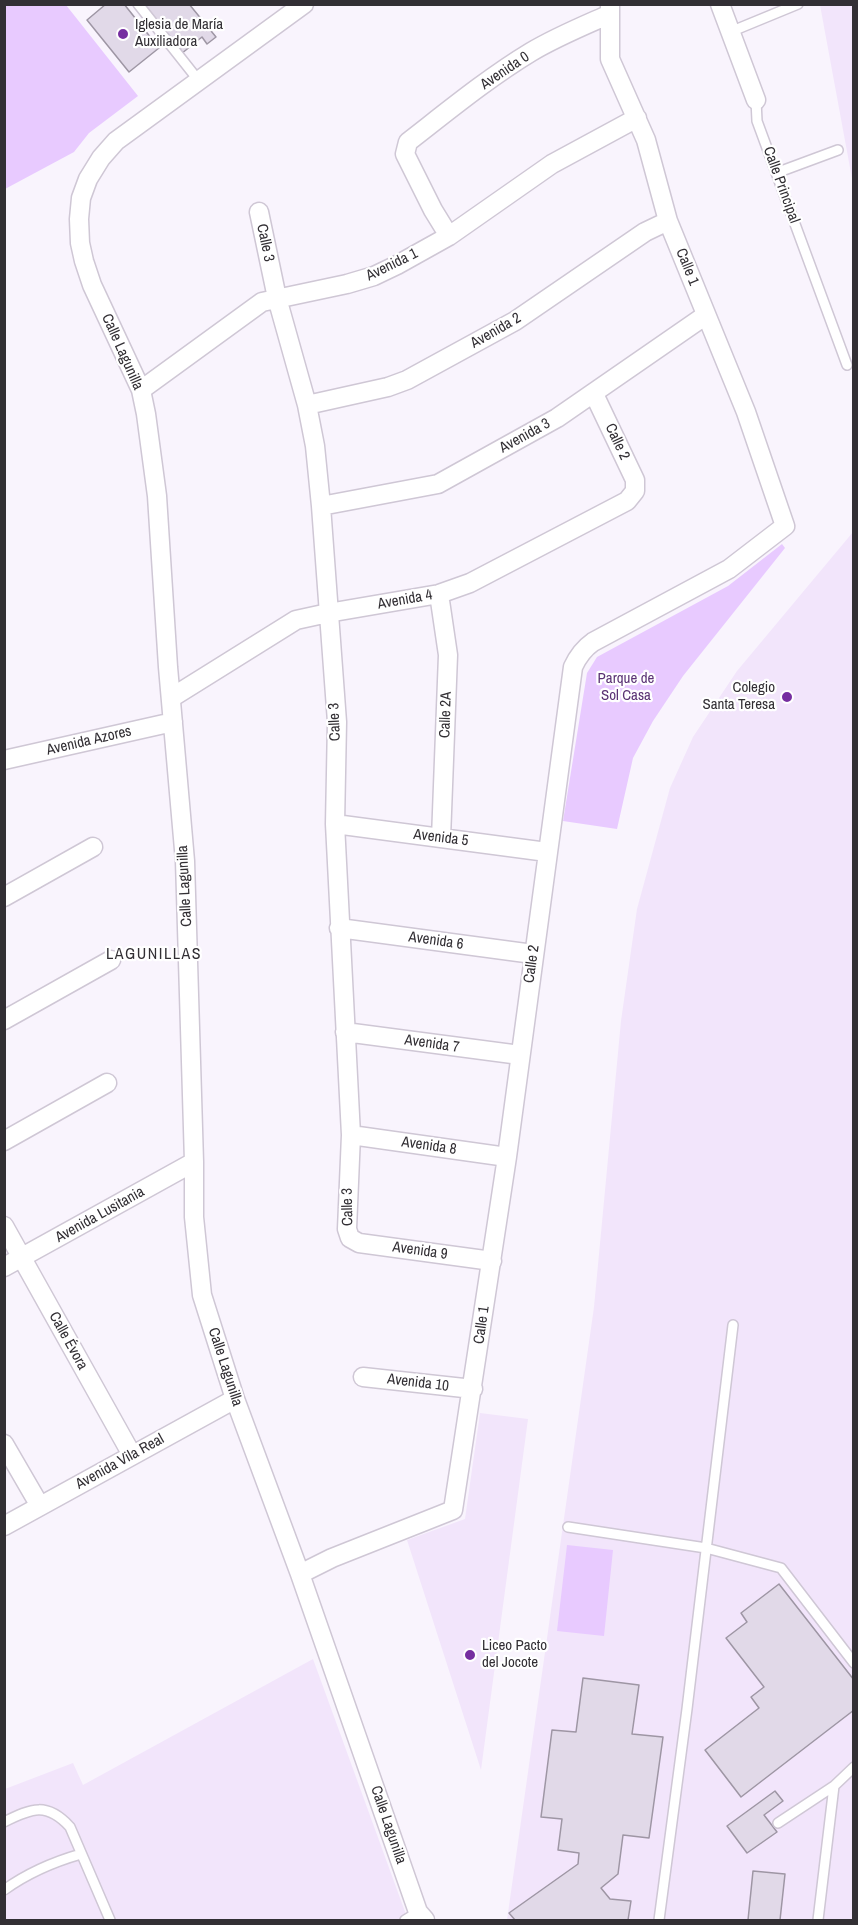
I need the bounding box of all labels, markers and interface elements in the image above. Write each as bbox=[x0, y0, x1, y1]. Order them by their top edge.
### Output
place label: Iglesia de María Auxiliadora bbox=[135, 16, 223, 51]
marker: Iglesia de María Auxiliadora bbox=[116, 27, 130, 41]
street label: Avenida 0 bbox=[477, 48, 533, 94]
street label: Calle Principal bbox=[759, 144, 803, 226]
street label: Calle 3 bbox=[252, 222, 278, 264]
street label: Avenida 1 bbox=[363, 245, 421, 285]
street label: Calle 1 bbox=[671, 246, 703, 288]
street label: Avenida 2 bbox=[468, 309, 524, 353]
street label: Calle Lagunilla bbox=[97, 311, 147, 393]
street label: Avenida 3 bbox=[497, 415, 553, 457]
street label: Calle 2 bbox=[601, 421, 633, 463]
street label: Avenida 4 bbox=[376, 586, 434, 614]
park label: Parque de Sol Casa bbox=[598, 670, 654, 705]
place label: Colegio Santa Teresa bbox=[703, 679, 775, 714]
marker: Colegio Santa Teresa bbox=[780, 690, 794, 704]
street label: Calle 2A bbox=[436, 691, 456, 739]
street label: Calle 3 bbox=[325, 703, 345, 741]
street label: Avenida Azores bbox=[45, 722, 133, 760]
street label: Avenida 5 bbox=[413, 826, 469, 850]
street label: Calle Lagunilla bbox=[174, 845, 196, 927]
street label: Avenida 6 bbox=[407, 928, 465, 954]
street label: Calle 2 bbox=[520, 944, 544, 984]
district label: LAGUNILLAS bbox=[106, 945, 202, 965]
street label: Avenida 7 bbox=[403, 1031, 461, 1057]
street label: Avenida 8 bbox=[400, 1133, 458, 1159]
street label: Avenida Lusitania bbox=[52, 1183, 148, 1247]
street label: Calle 3 bbox=[339, 1188, 357, 1226]
street label: Avenida 9 bbox=[391, 1238, 449, 1264]
street label: Calle 1 bbox=[470, 1305, 494, 1345]
street label: Calle Évora bbox=[45, 1309, 91, 1373]
street label: Calle Lagunilla bbox=[204, 1326, 246, 1408]
street label: Avenida 10 bbox=[386, 1370, 450, 1396]
street label: Avenida Vila Real bbox=[73, 1430, 167, 1494]
place label: Liceo Pacto del Jocote bbox=[482, 1637, 547, 1672]
marker: Liceo Pacto del Jocote bbox=[463, 1648, 477, 1662]
street label: Calle Lagunilla bbox=[366, 1784, 410, 1866]

